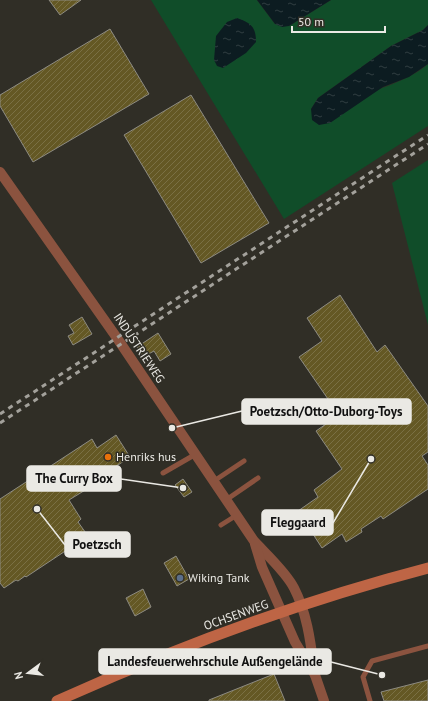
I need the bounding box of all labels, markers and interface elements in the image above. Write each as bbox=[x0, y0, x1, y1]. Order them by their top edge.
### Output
scale bar bbox=[292, 8, 385, 34]
text: 50 m bbox=[298, 14, 324, 29]
street label: INDUSTRIEWEG bbox=[111, 310, 168, 386]
callout: Poetzsch/Otto-Duborg-Toys bbox=[242, 399, 411, 424]
text: Poetzsch/Otto-Duborg-Toys bbox=[250, 403, 403, 420]
place label: Henriks hus bbox=[116, 449, 176, 464]
marker: Henriks hus bbox=[103, 452, 113, 462]
callout: The Curry Box bbox=[27, 466, 121, 491]
text: The Curry Box bbox=[35, 470, 113, 487]
callout: Fleggaard bbox=[262, 510, 333, 535]
text: Fleggaard bbox=[270, 514, 326, 531]
callout: Poetzsch bbox=[65, 532, 130, 557]
text: Poetzsch bbox=[72, 536, 122, 553]
place label: Wiking Tank bbox=[188, 570, 250, 585]
marker: Wiking Tank bbox=[175, 573, 185, 583]
street label: OCHSENWEG bbox=[201, 596, 270, 633]
callout: Landesfeuerwehrschule Außengelände bbox=[99, 649, 331, 674]
north arrow bbox=[8, 653, 48, 693]
text: Landesfeuerwehrschule Außengelände bbox=[107, 653, 323, 670]
text: N bbox=[11, 670, 26, 681]

